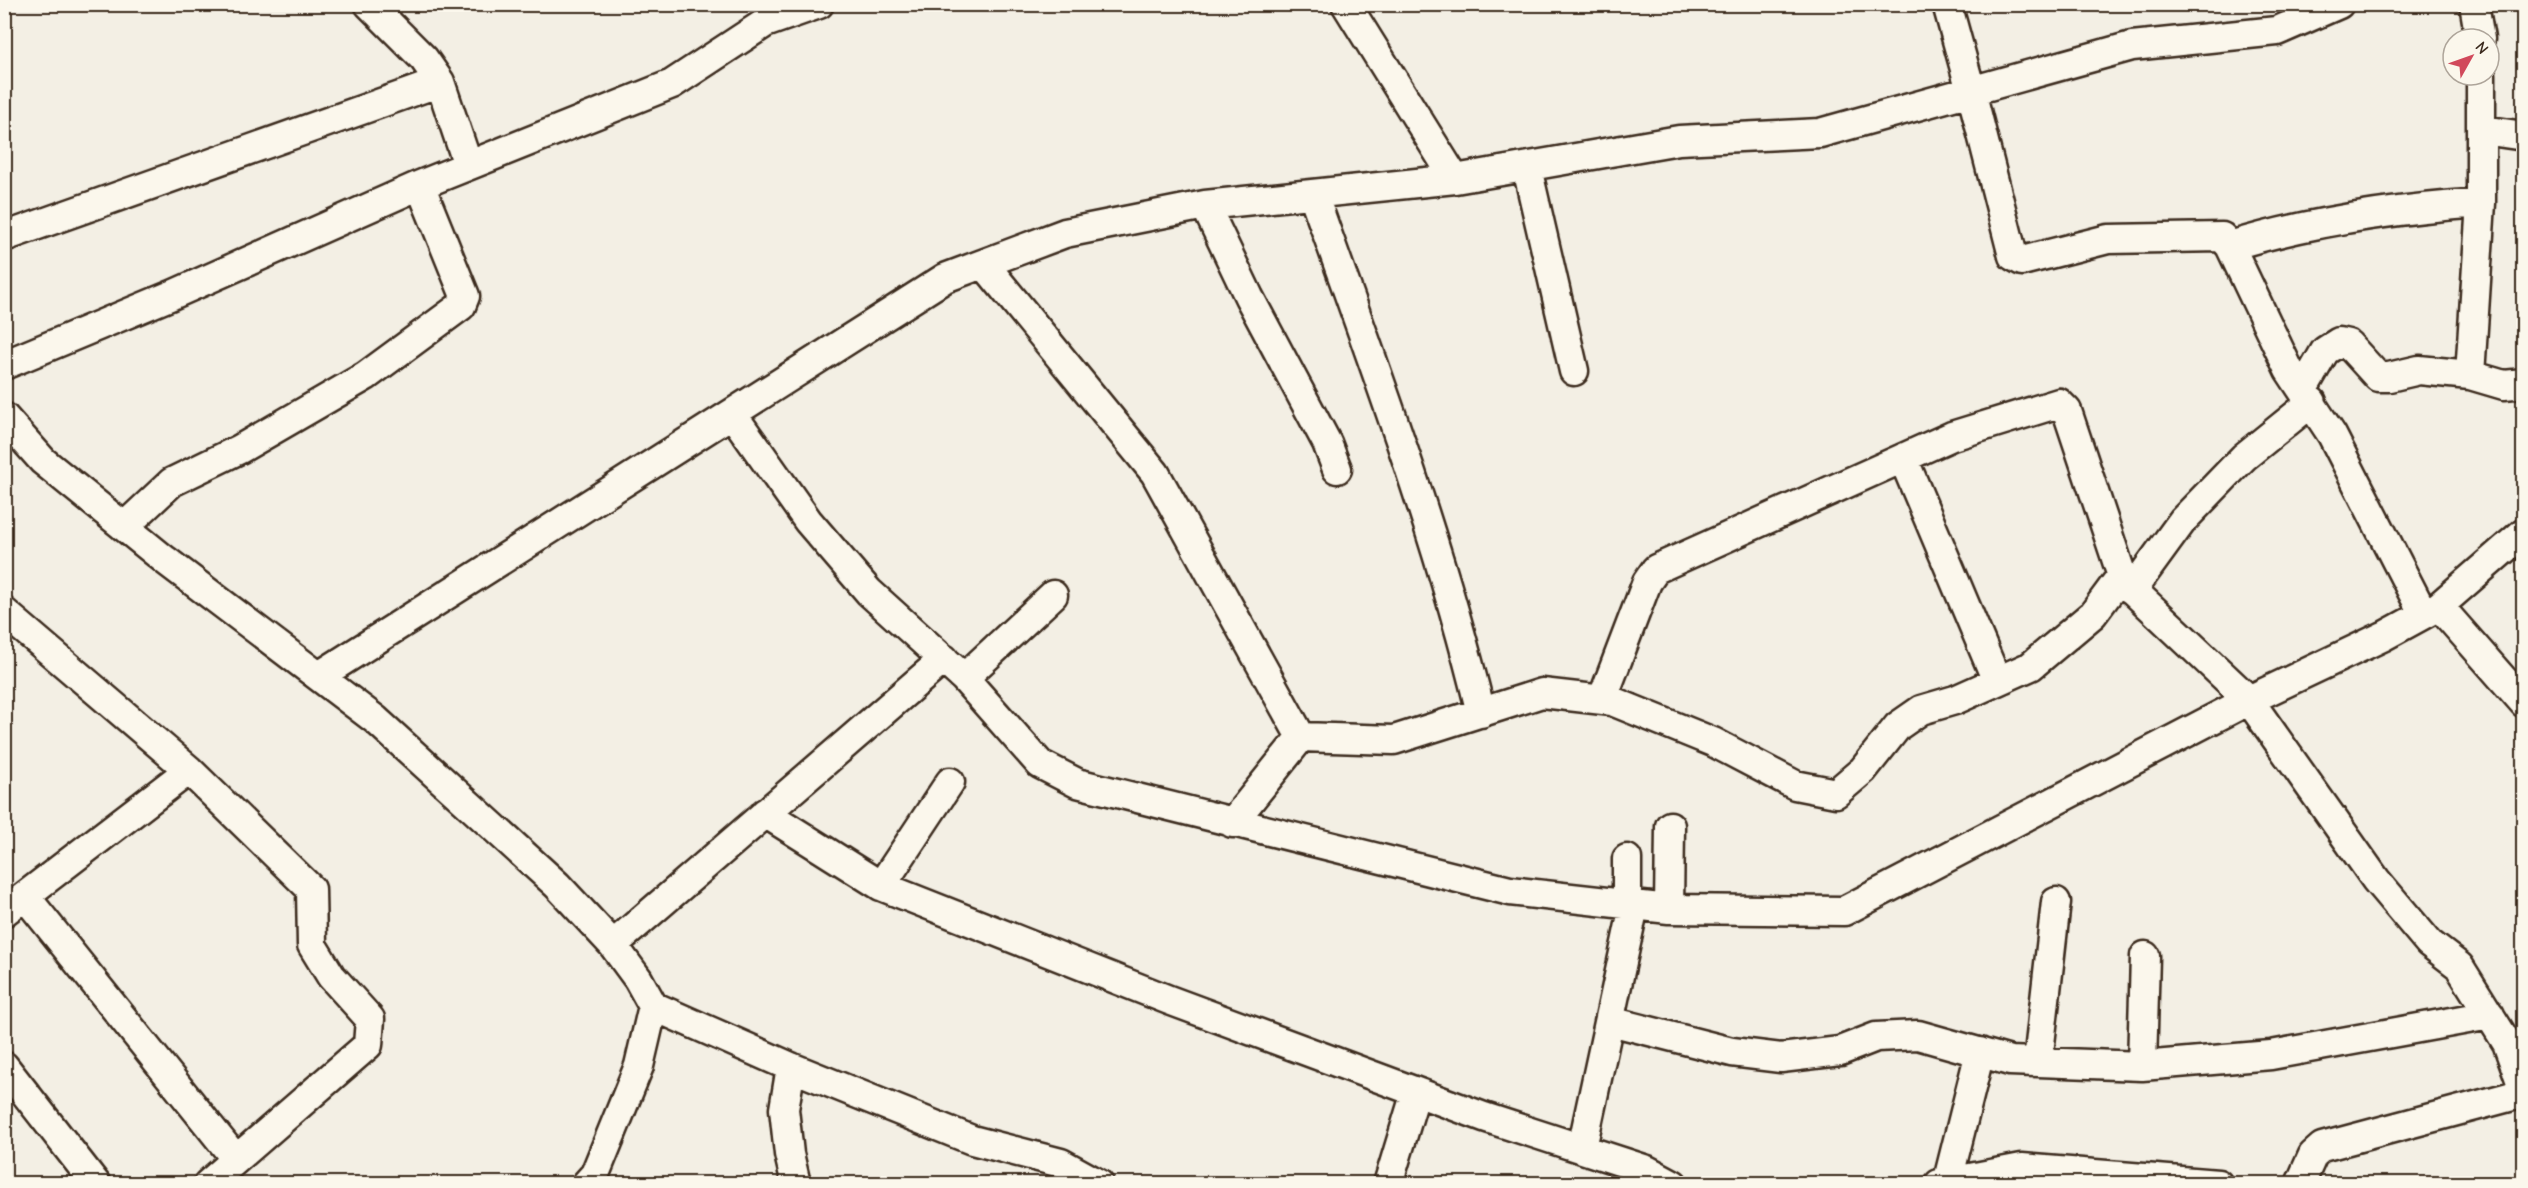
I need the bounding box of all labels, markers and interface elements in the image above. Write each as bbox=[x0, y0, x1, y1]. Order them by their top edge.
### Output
north arrow bbox=[2441, 27, 2501, 87]
text: N bbox=[2471, 38, 2492, 58]

